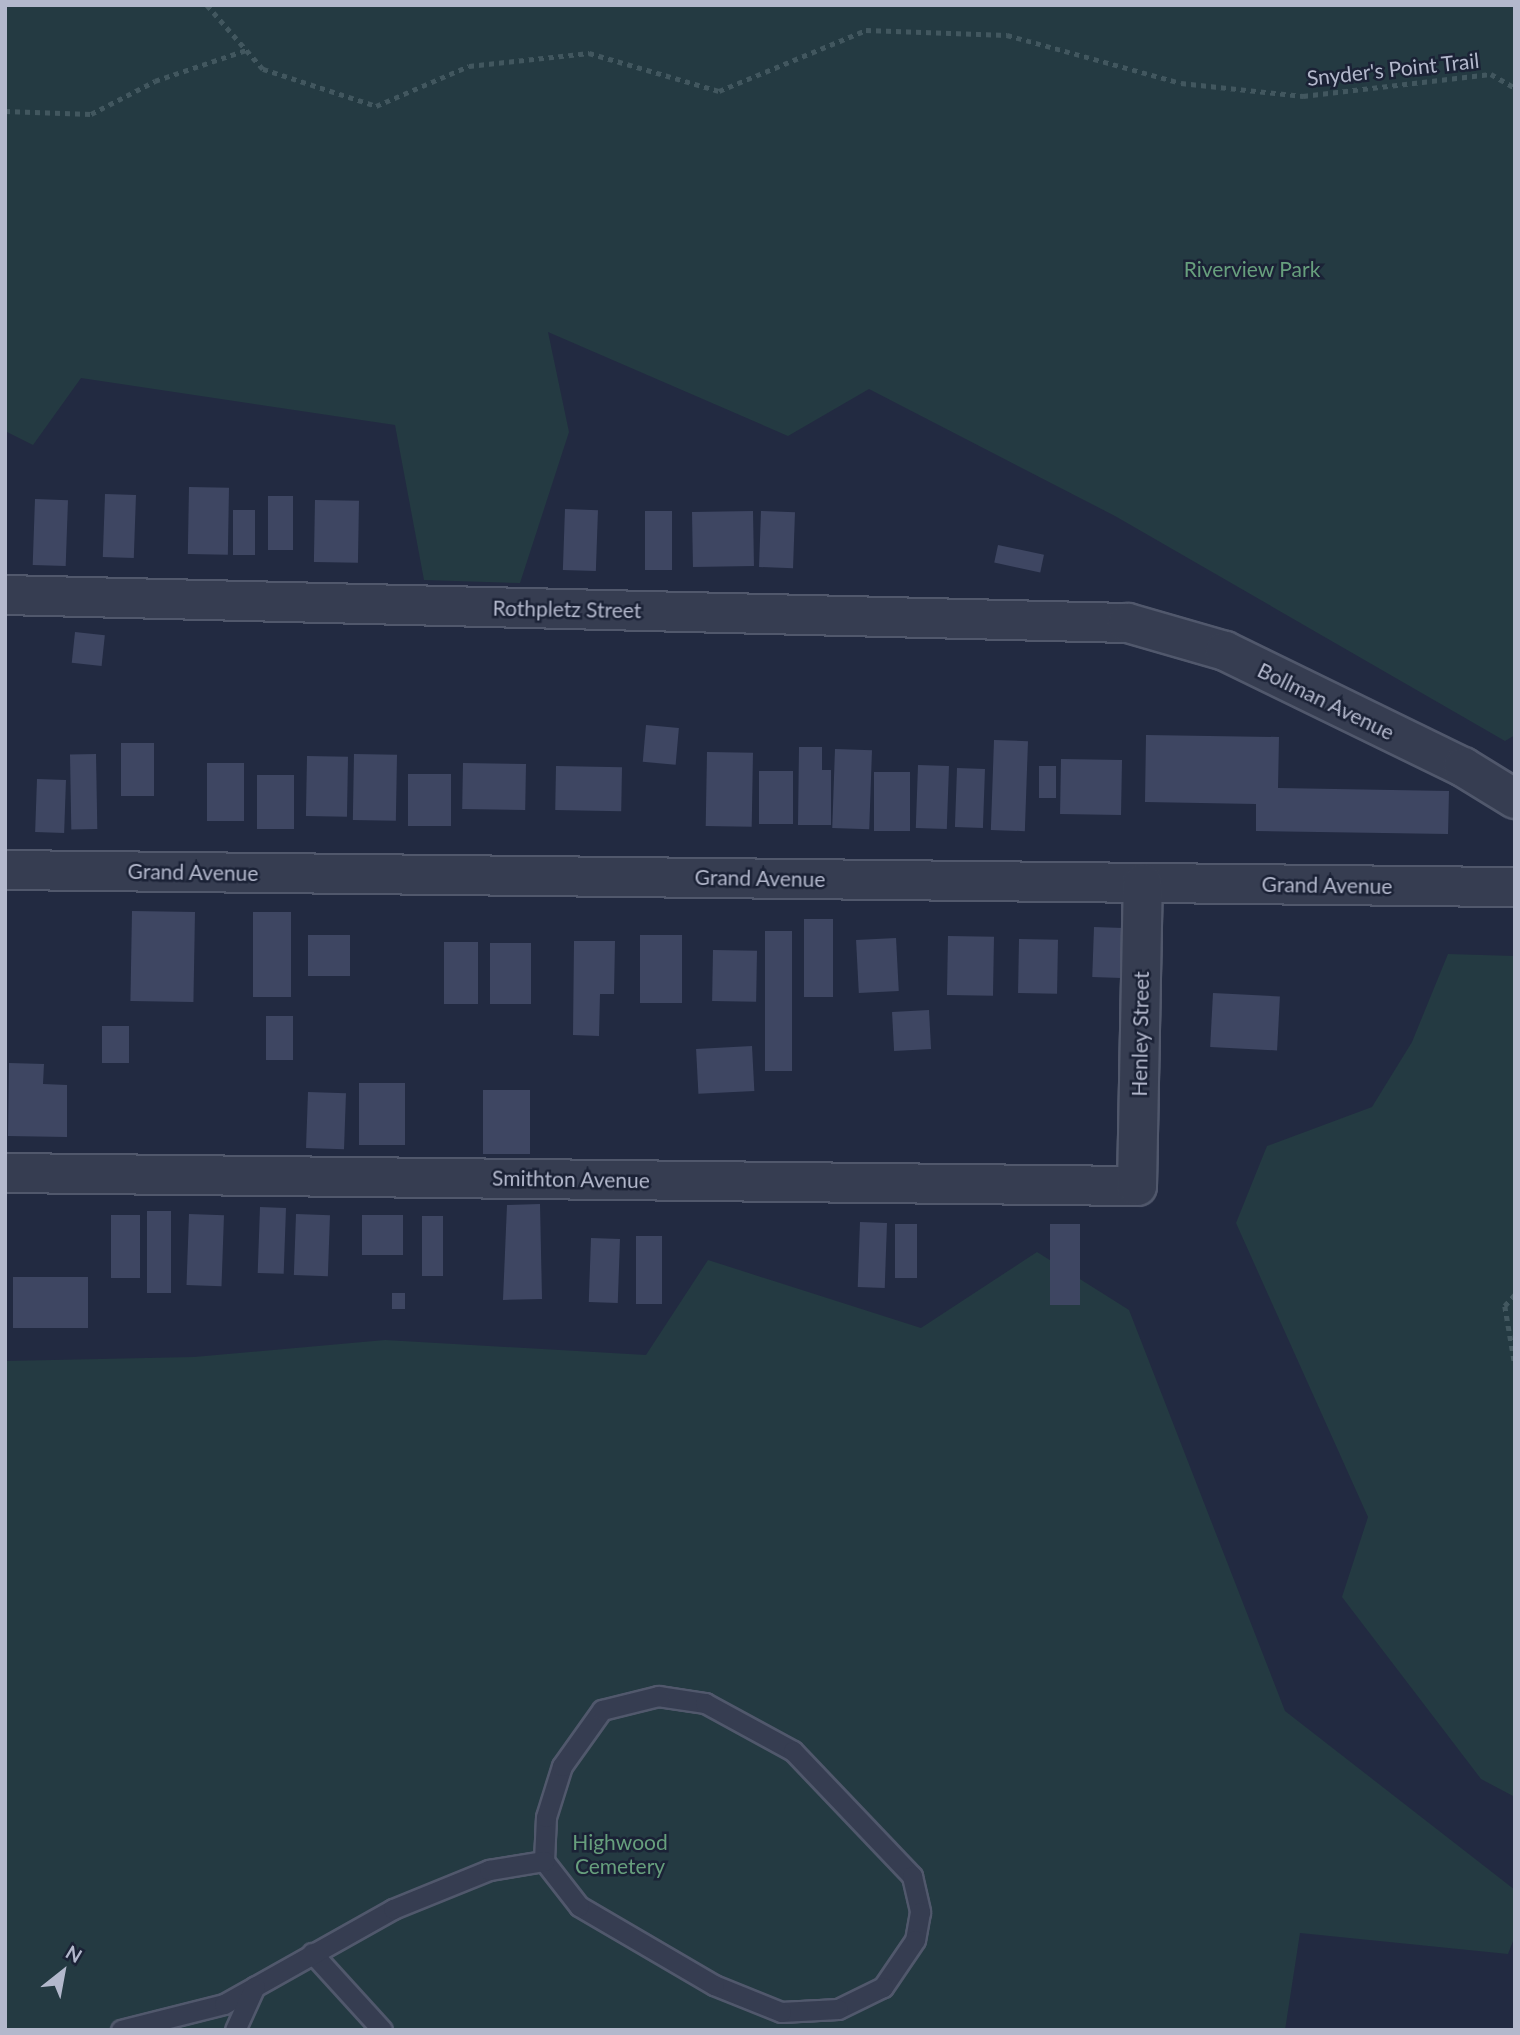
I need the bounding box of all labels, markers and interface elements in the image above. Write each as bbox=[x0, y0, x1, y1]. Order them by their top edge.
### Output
street label: Snyder's Point Trail bbox=[1305, 47, 1481, 91]
park label: Riverview Park bbox=[1183, 256, 1321, 282]
street label: Rothpletz Street bbox=[492, 595, 642, 623]
street label: Bollman Avenue bbox=[1253, 657, 1399, 745]
street label: Grand Avenue bbox=[127, 858, 259, 886]
street label: Grand Avenue bbox=[694, 864, 826, 892]
street label: Grand Avenue bbox=[1261, 871, 1393, 899]
street label: Henley Street bbox=[1126, 971, 1154, 1097]
street label: Smithton Avenue bbox=[492, 1165, 650, 1193]
park label: Highwood Cemetery bbox=[572, 1829, 668, 1879]
north arrow bbox=[28, 1937, 98, 2007]
text: N bbox=[62, 1940, 86, 1967]

